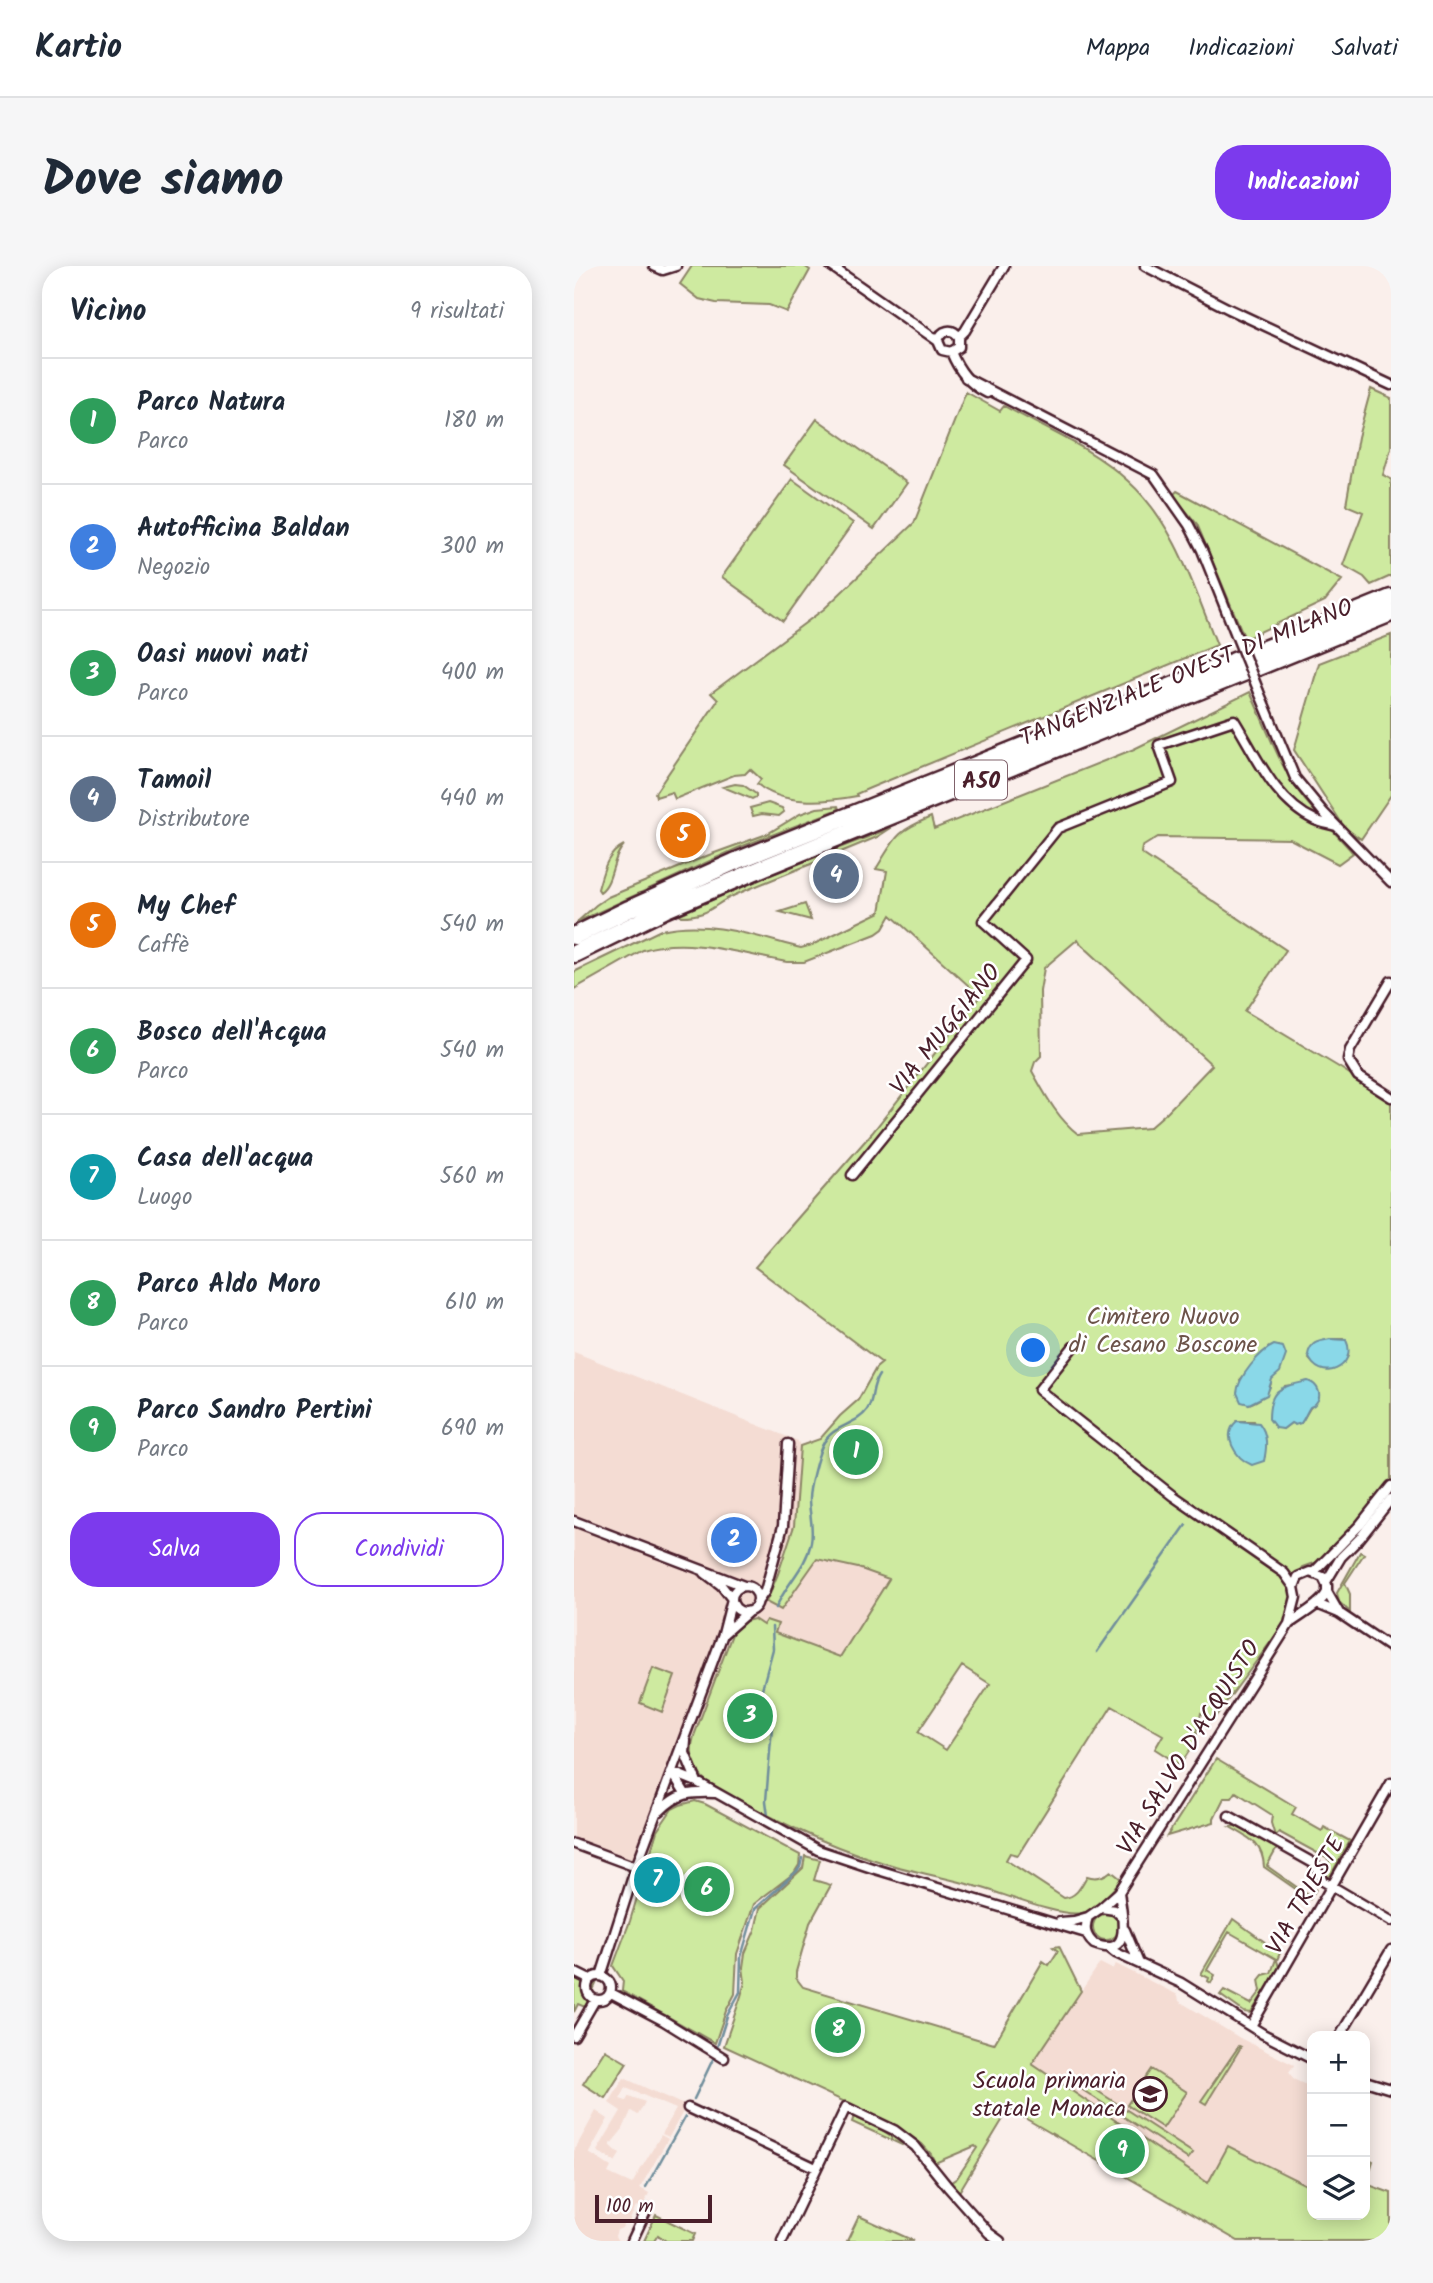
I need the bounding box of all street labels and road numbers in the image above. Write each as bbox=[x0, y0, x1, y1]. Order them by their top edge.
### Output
street label: TANGENZIALE OVEST DI MILANO bbox=[1014, 588, 1359, 758]
road number: A50 bbox=[955, 760, 1007, 800]
street label: VIA MUGGIANO bbox=[881, 955, 1012, 1104]
street label: VIA SALVO D'ACQUISTO bbox=[1107, 1632, 1272, 1863]
street label: VIA TRIESTE bbox=[1256, 1828, 1357, 1963]

